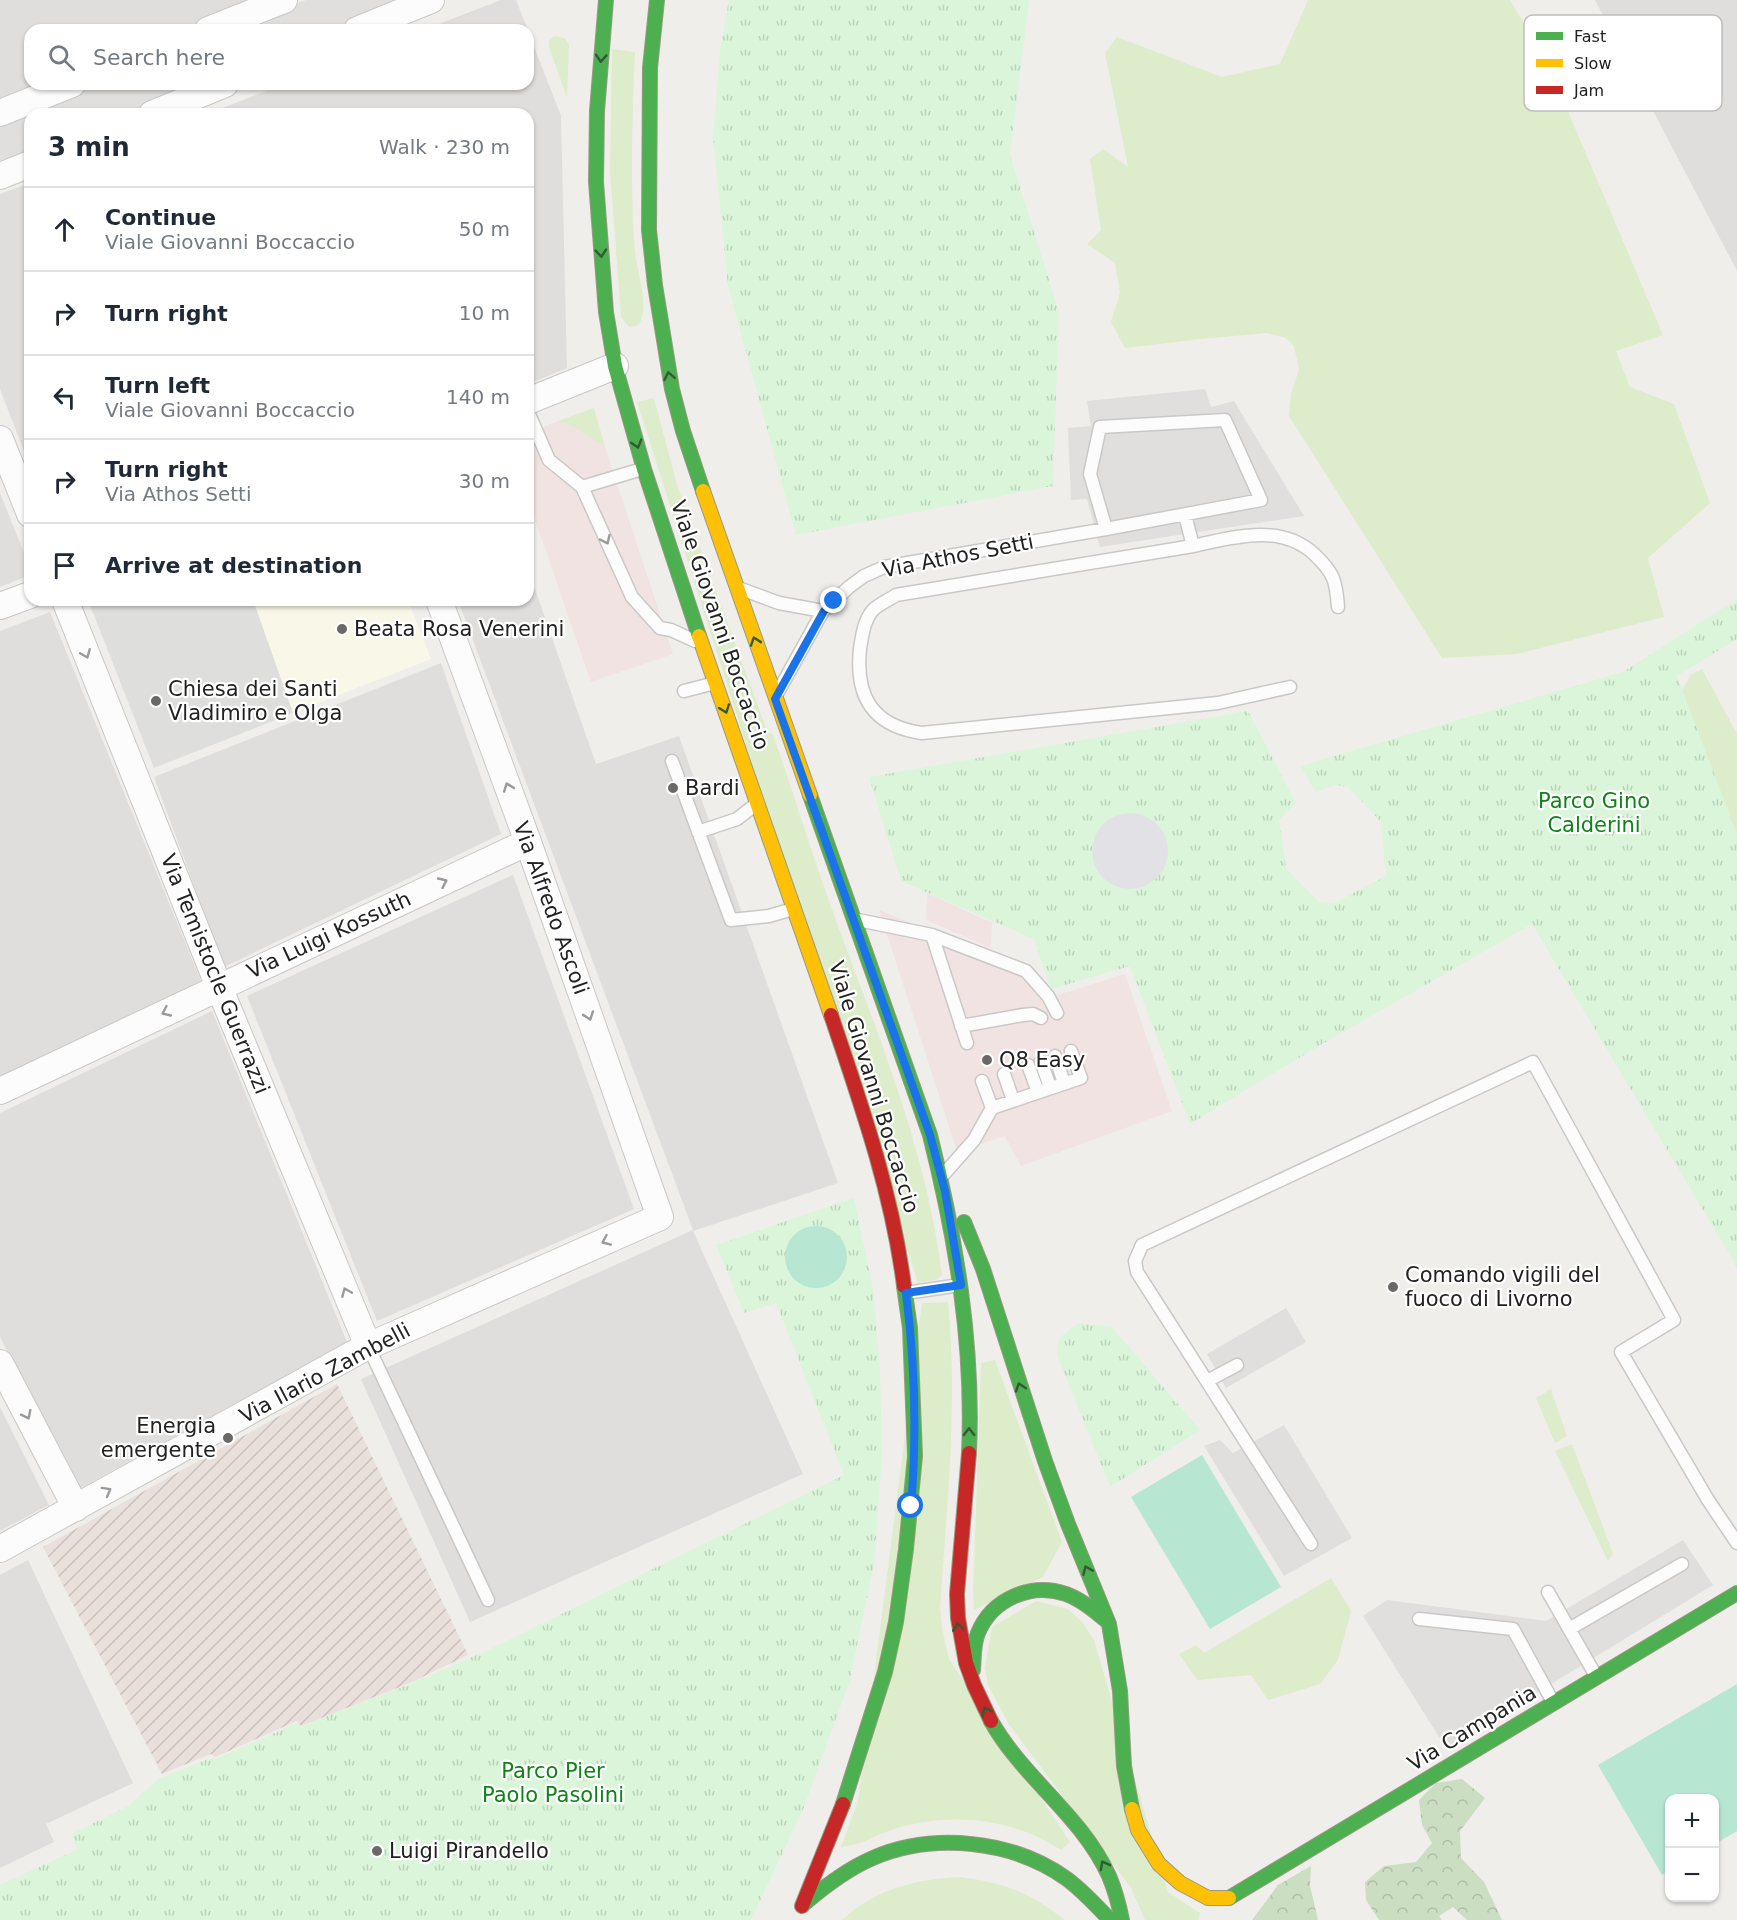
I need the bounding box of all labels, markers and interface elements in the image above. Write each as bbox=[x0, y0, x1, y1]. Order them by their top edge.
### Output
legend bbox=[1524, 15, 1722, 111]
search box bbox=[24, 24, 534, 90]
text: Fast bbox=[1574, 27, 1606, 46]
icon: search bbox=[45, 41, 78, 74]
text: Search here bbox=[93, 45, 225, 70]
one-way arrow bbox=[595, 54, 608, 63]
text: Slow bbox=[1574, 54, 1611, 73]
text: Jam bbox=[1573, 81, 1604, 100]
text: 3 min bbox=[48, 132, 130, 162]
text: Walk · 230 m bbox=[379, 135, 510, 159]
text: Continue bbox=[105, 205, 216, 230]
icon: ahead bbox=[48, 213, 81, 246]
text: 50 m bbox=[459, 217, 510, 241]
text: Viale Giovanni Boccaccio bbox=[105, 230, 355, 254]
one-way arrow bbox=[594, 248, 607, 257]
icon: right bbox=[48, 297, 81, 330]
text: Turn right bbox=[105, 301, 228, 326]
text: 10 m bbox=[459, 301, 510, 325]
one-way arrow bbox=[663, 371, 676, 381]
text: Turn left bbox=[105, 373, 210, 398]
icon: left bbox=[48, 381, 81, 414]
text: 140 m bbox=[446, 385, 510, 409]
text: Viale Giovanni Boccaccio bbox=[105, 398, 355, 422]
one-way arrow bbox=[630, 438, 642, 449]
text: Turn right bbox=[105, 457, 228, 482]
icon: right bbox=[48, 465, 81, 498]
text: 30 m bbox=[459, 469, 510, 493]
text: Via Athos Setti bbox=[105, 482, 252, 506]
street label: Viale Giovanni Boccaccio bbox=[666, 497, 774, 753]
street label: Via Athos Setti bbox=[880, 530, 1036, 582]
one-way arrow bbox=[599, 534, 611, 545]
icon: arrive bbox=[48, 549, 81, 582]
text: Arrive at destination bbox=[105, 553, 362, 578]
route end bbox=[820, 587, 846, 613]
place label: Beata Rosa Venerini bbox=[354, 617, 564, 641]
marker: Beata Rosa Venerini bbox=[335, 622, 349, 636]
one-way arrow bbox=[749, 636, 762, 647]
one-way arrow bbox=[79, 649, 92, 659]
place label: Chiesa dei Santi Vladimiro e Olga bbox=[168, 677, 342, 725]
marker: Chiesa dei Santi Vladimiro e Olga bbox=[149, 694, 163, 708]
one-way arrow bbox=[718, 703, 731, 713]
place label: Bardi bbox=[685, 776, 740, 800]
marker: Bardi bbox=[666, 781, 680, 795]
one-way arrow bbox=[502, 783, 515, 793]
park label: Parco Gino Calderini bbox=[1538, 789, 1650, 837]
street label: Via Alfredo Ascoli bbox=[509, 818, 593, 998]
street label: Via Temistocle Guerrazzi bbox=[156, 850, 274, 1098]
one-way arrow bbox=[436, 878, 447, 890]
street label: Via Luigi Kossuth bbox=[243, 887, 415, 983]
street label: Viale Giovanni Boccaccio bbox=[824, 958, 924, 1216]
one-way arrow bbox=[161, 1005, 172, 1017]
one-way arrow bbox=[582, 1011, 595, 1021]
place label: Q8 Easy bbox=[999, 1048, 1085, 1072]
marker: Q8 Easy bbox=[980, 1053, 994, 1067]
one-way arrow bbox=[602, 1234, 613, 1246]
place label: Comando vigili del fuoco di Livorno bbox=[1405, 1263, 1600, 1311]
marker: Comando vigili del fuoco di Livorno bbox=[1386, 1280, 1400, 1294]
one-way arrow bbox=[341, 1287, 353, 1298]
street label: Via Ilario Zambelli bbox=[236, 1318, 414, 1428]
one-way arrow bbox=[1015, 1382, 1027, 1393]
one-way arrow bbox=[20, 1409, 31, 1419]
place label: Energia emergente bbox=[101, 1414, 216, 1462]
one-way arrow bbox=[963, 1428, 975, 1437]
marker: Energia emergente bbox=[221, 1431, 235, 1445]
one-way arrow bbox=[101, 1487, 111, 1498]
route start bbox=[897, 1492, 923, 1518]
one-way arrow bbox=[1082, 1565, 1094, 1576]
one-way arrow bbox=[953, 1622, 965, 1631]
street label: Via Campania bbox=[1403, 1680, 1541, 1776]
one-way arrow bbox=[981, 1706, 993, 1717]
park label: Parco Pier Paolo Pasolini bbox=[482, 1759, 624, 1807]
map controls bbox=[1665, 1794, 1719, 1902]
button: + bbox=[1665, 1794, 1719, 1848]
place label: Luigi Pirandello bbox=[389, 1839, 549, 1863]
marker: Luigi Pirandello bbox=[370, 1844, 384, 1858]
button: − bbox=[1665, 1848, 1719, 1902]
one-way arrow bbox=[1100, 1861, 1111, 1871]

